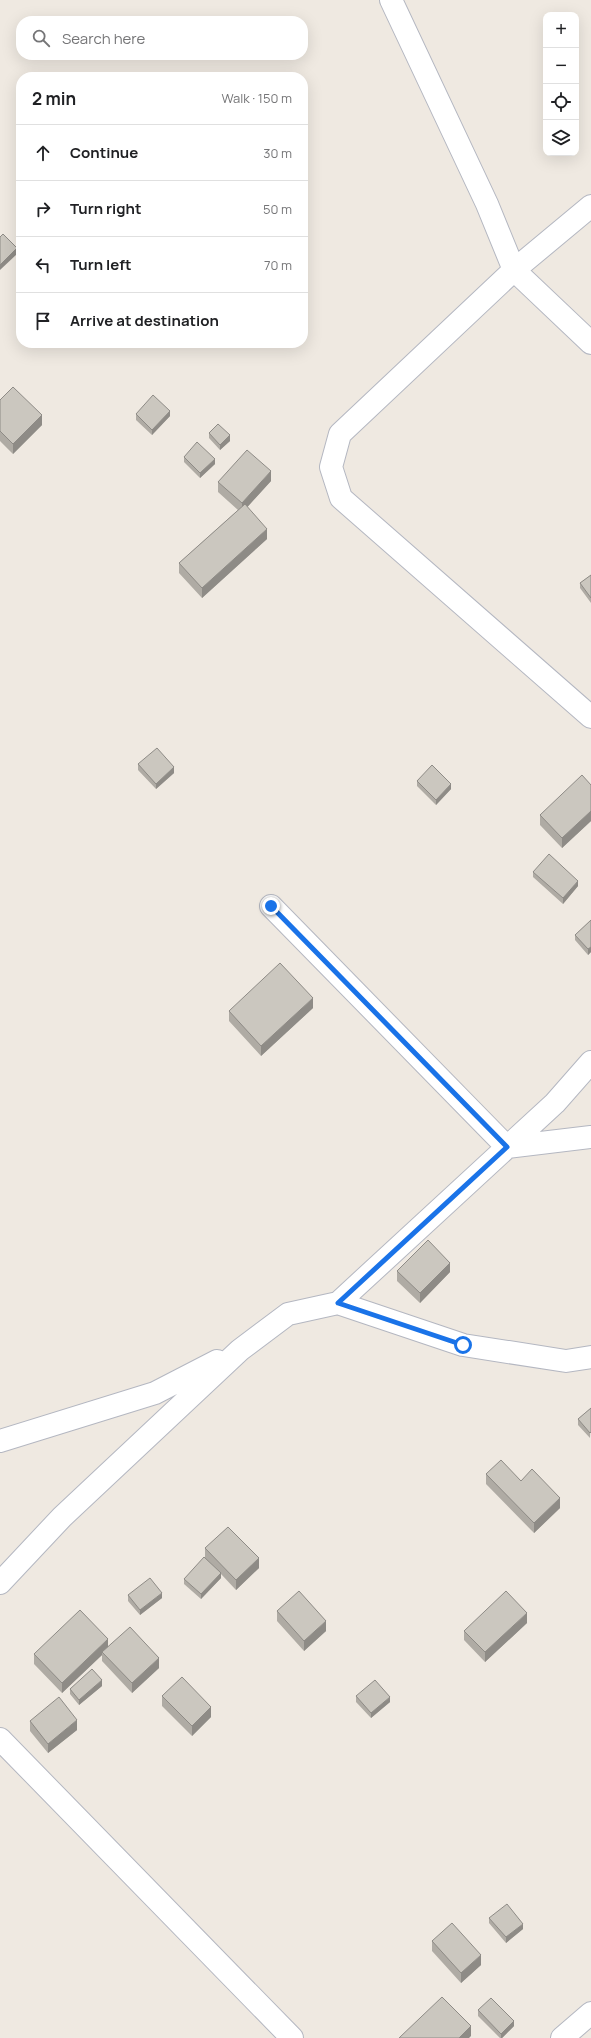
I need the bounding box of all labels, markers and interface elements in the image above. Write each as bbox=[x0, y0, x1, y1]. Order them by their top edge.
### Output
map controls bbox=[543, 12, 579, 156]
button: + bbox=[543, 12, 579, 48]
search box bbox=[16, 16, 308, 60]
icon: search bbox=[30, 27, 52, 49]
text: Search here bbox=[62, 28, 145, 49]
button: − bbox=[543, 48, 579, 84]
button: locate bbox=[543, 84, 579, 120]
text: 2 min bbox=[32, 87, 76, 110]
text: Walk · 150 m bbox=[221, 89, 292, 107]
button: layers bbox=[543, 120, 579, 156]
icon: ahead bbox=[32, 142, 54, 164]
text: Continue bbox=[70, 142, 138, 163]
text: 30 m bbox=[263, 144, 292, 162]
icon: right bbox=[32, 198, 54, 220]
text: Turn right bbox=[70, 198, 141, 219]
text: 50 m bbox=[263, 200, 292, 218]
icon: left bbox=[32, 254, 54, 276]
text: Turn left bbox=[70, 254, 132, 275]
text: 70 m bbox=[264, 256, 292, 274]
icon: arrive bbox=[32, 310, 54, 332]
text: Arrive at destination bbox=[70, 310, 219, 331]
route end bbox=[262, 897, 280, 915]
route start bbox=[454, 1336, 472, 1354]

